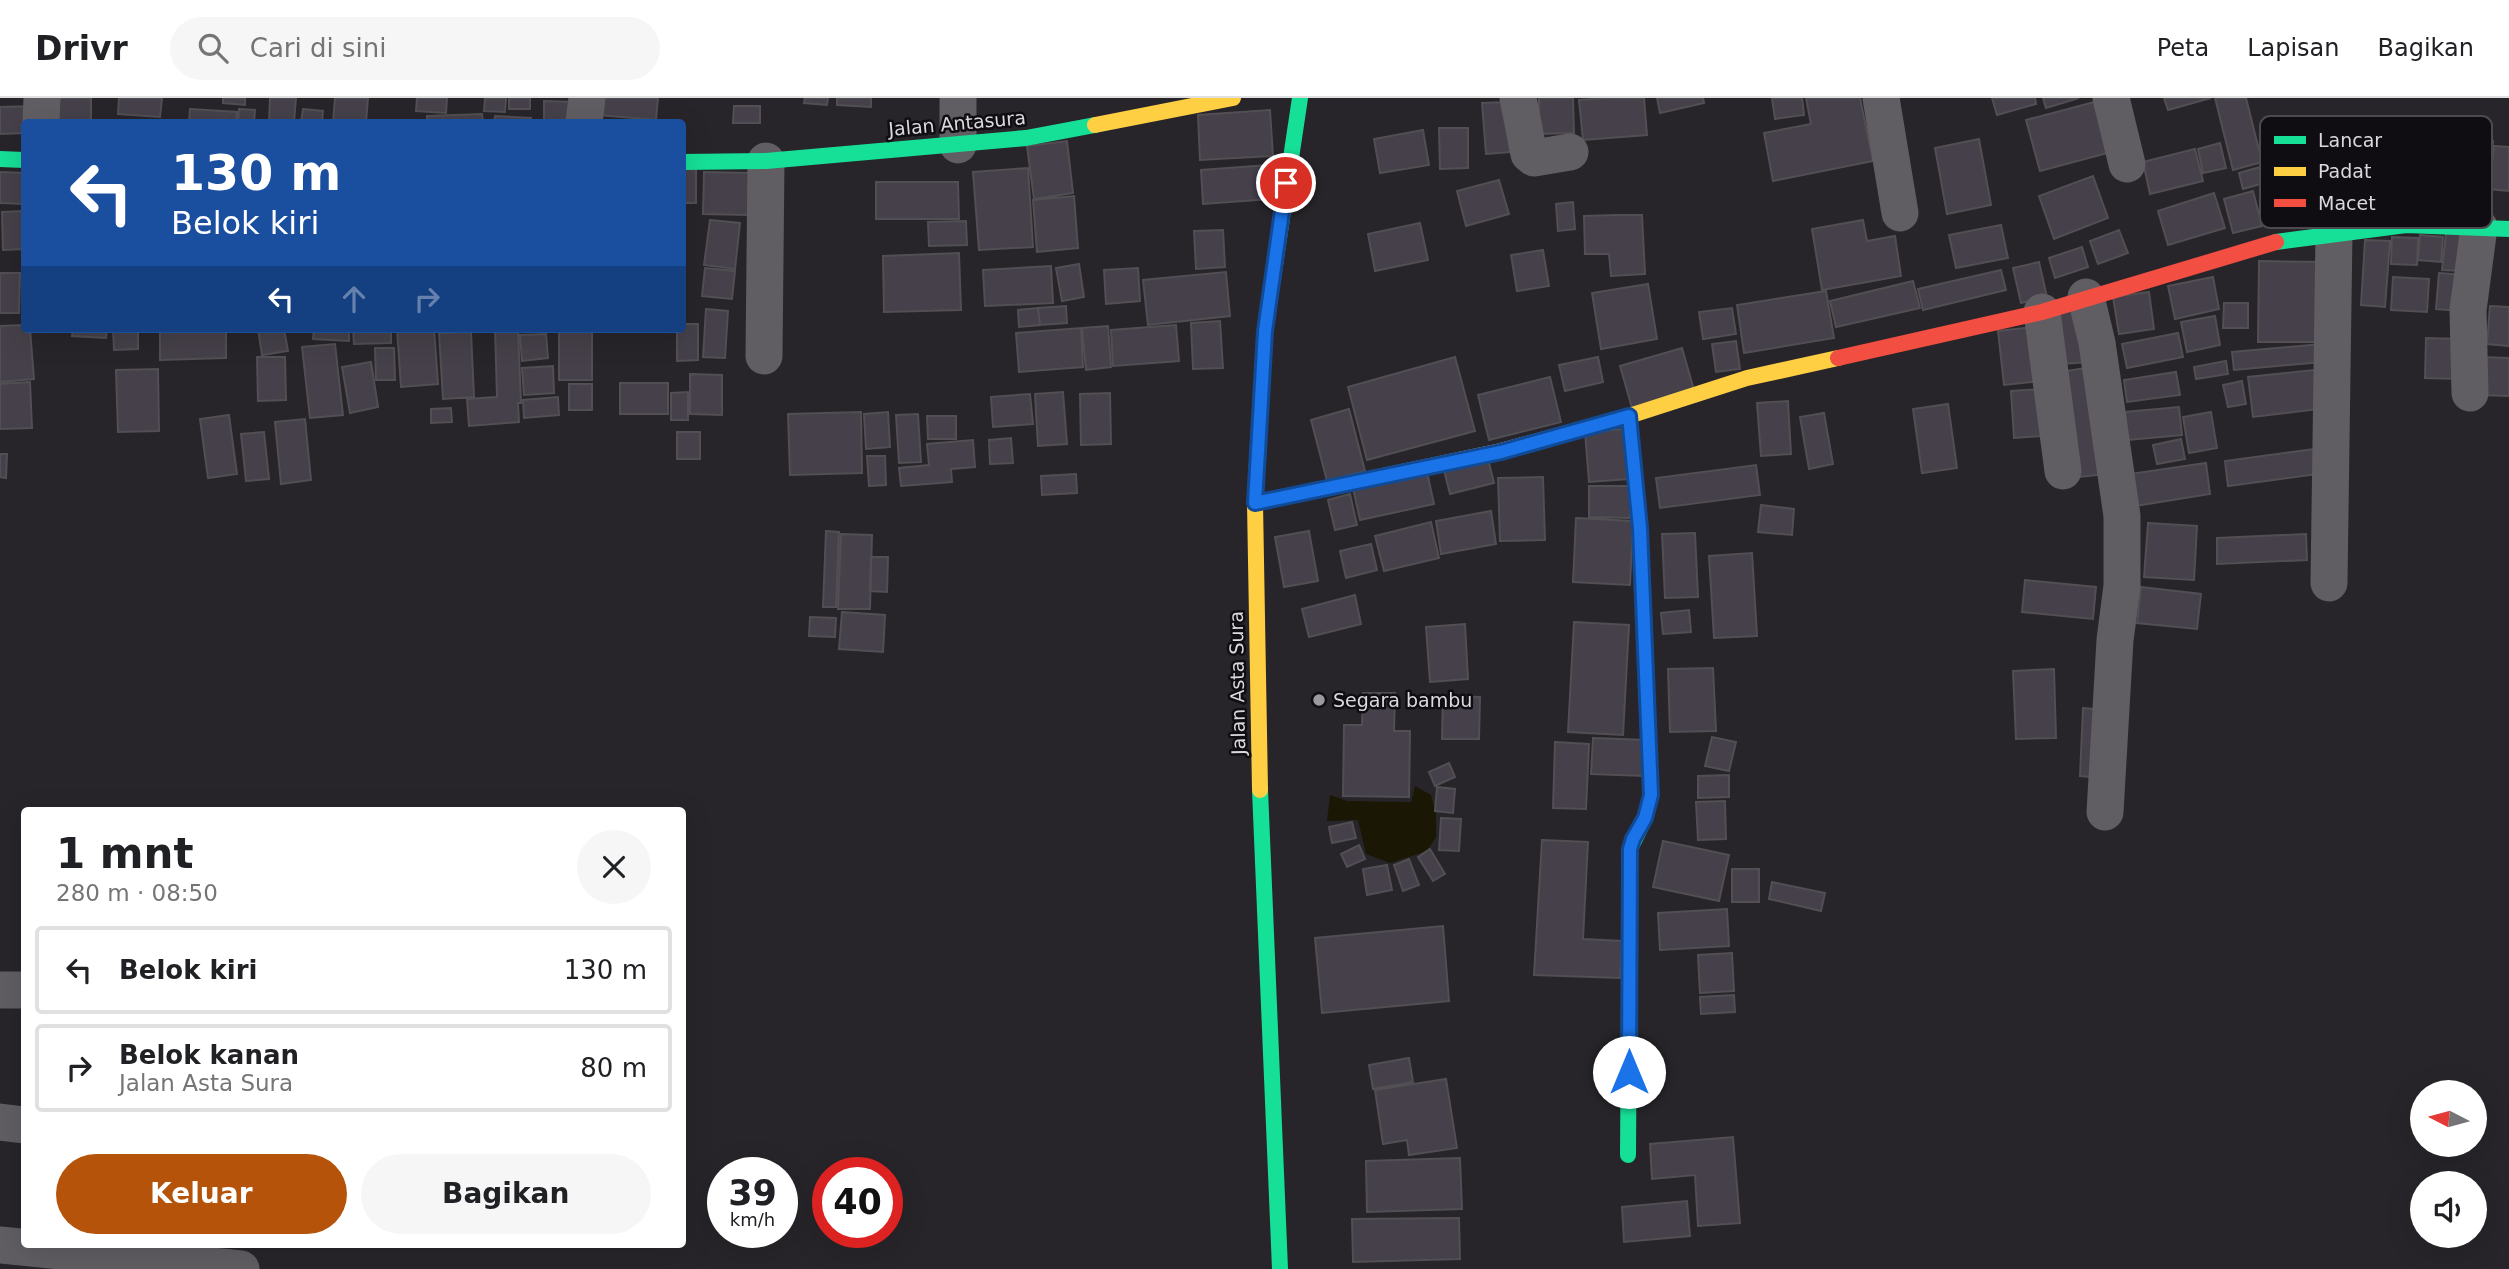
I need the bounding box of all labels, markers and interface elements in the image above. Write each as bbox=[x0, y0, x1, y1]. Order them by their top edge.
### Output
search box bbox=[170, 17, 660, 80]
text: Drivr bbox=[35, 29, 128, 68]
icon: search bbox=[194, 29, 232, 67]
text: Cari di sini bbox=[250, 33, 387, 63]
text: Peta bbox=[2157, 34, 2209, 62]
text: Lapisan bbox=[2247, 34, 2340, 62]
text: Bagikan bbox=[2378, 34, 2474, 62]
street label: Jalan Antasura bbox=[886, 106, 1027, 140]
legend bbox=[2260, 116, 2492, 228]
text: Lancar bbox=[2318, 129, 2382, 151]
text: 130 m bbox=[171, 145, 341, 202]
icon: left bbox=[56, 147, 147, 238]
pin bbox=[1256, 153, 1316, 213]
text: Padat bbox=[2318, 160, 2371, 182]
icon: arrive bbox=[1267, 164, 1305, 202]
text: Macet bbox=[2318, 192, 2376, 214]
text: Belok kiri bbox=[171, 204, 319, 242]
icon: left bbox=[262, 280, 300, 318]
icon: ahead bbox=[335, 280, 373, 318]
icon: right bbox=[408, 280, 446, 318]
street label: Jalan Asta Sura bbox=[1225, 611, 1249, 756]
place label: Segara bambu bbox=[1333, 689, 1472, 711]
marker: Segara bambu bbox=[1311, 692, 1327, 708]
text: 1 mnt bbox=[56, 829, 194, 878]
button: close bbox=[577, 830, 651, 904]
text: 280 m · 08:50 bbox=[56, 880, 218, 906]
icon: left bbox=[60, 951, 98, 989]
text: Belok kiri bbox=[119, 955, 258, 985]
text: 130 m bbox=[564, 955, 647, 985]
position arrow bbox=[1592, 1035, 1666, 1109]
text: Belok kanan bbox=[119, 1040, 299, 1070]
icon: right bbox=[60, 1049, 98, 1087]
text: 80 m bbox=[580, 1053, 647, 1083]
text: Jalan Asta Sura bbox=[119, 1070, 293, 1096]
north arrow bbox=[2410, 1080, 2487, 1157]
map controls bbox=[2410, 1080, 2487, 1248]
button: Keluar bbox=[56, 1154, 347, 1234]
button: Bagikan bbox=[361, 1154, 651, 1234]
speed limit sign: 40 bbox=[812, 1157, 903, 1248]
button: sound bbox=[2410, 1171, 2487, 1248]
text: 39 bbox=[728, 1173, 777, 1213]
text: km/h bbox=[730, 1209, 775, 1230]

